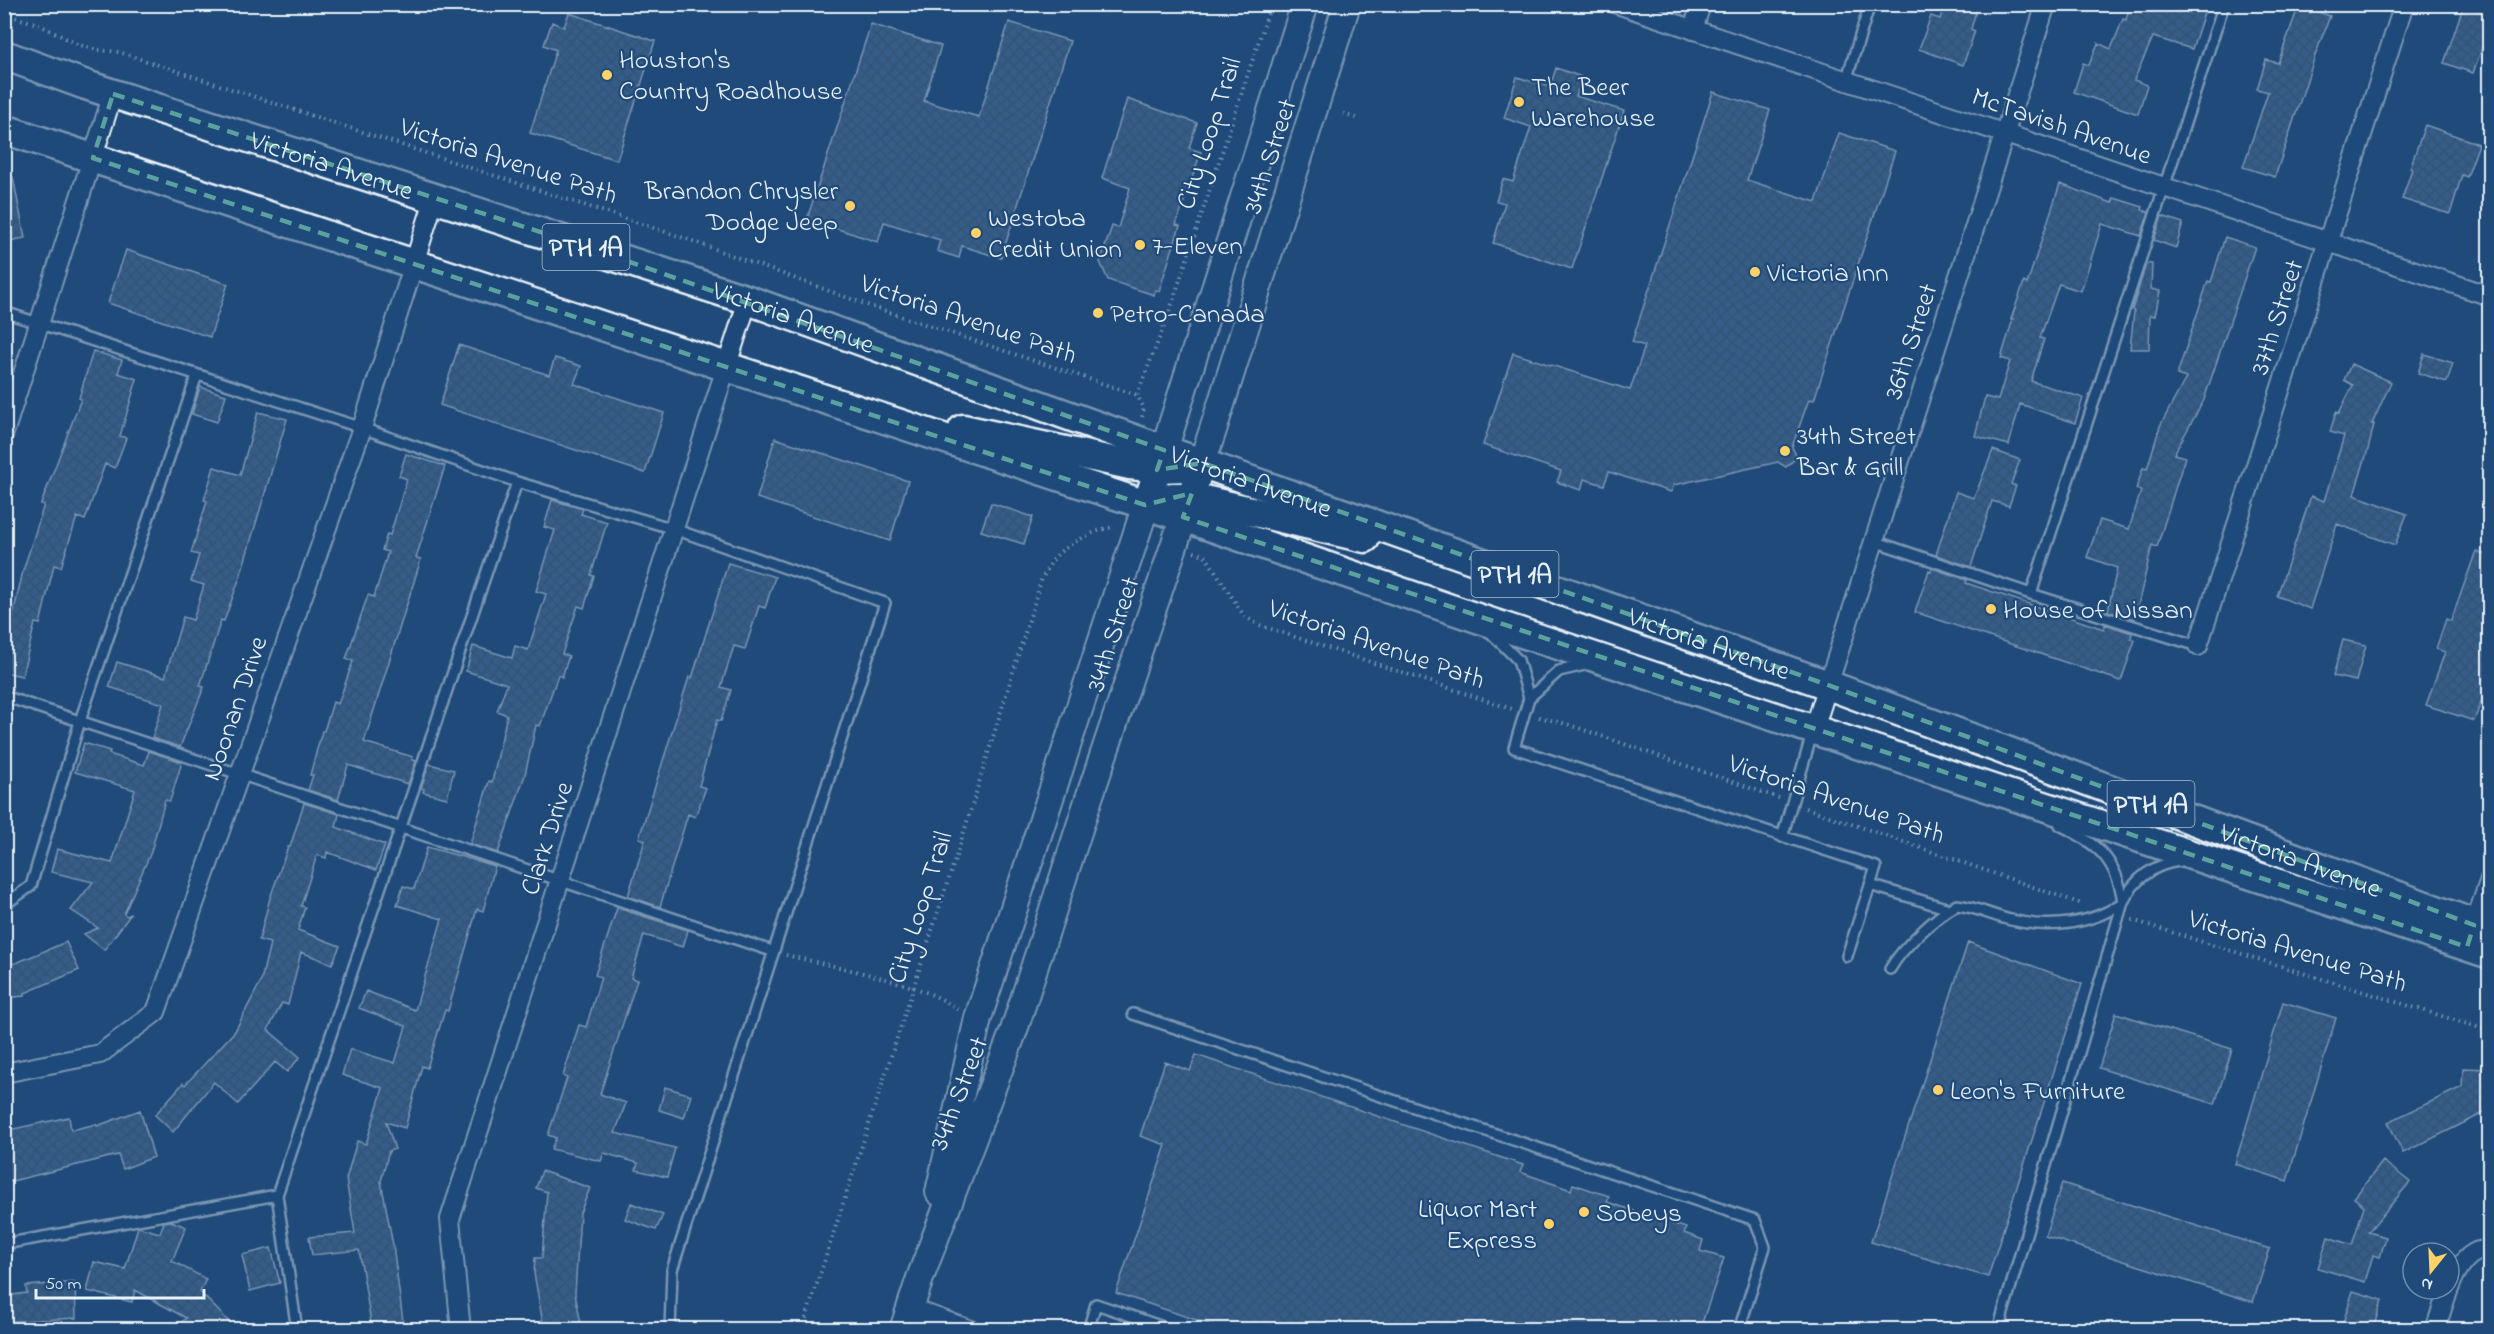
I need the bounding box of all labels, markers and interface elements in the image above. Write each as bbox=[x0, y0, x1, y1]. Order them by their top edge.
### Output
place label: Houston's Country Roadhouse bbox=[619, 42, 843, 112]
street label: City Loop Trail bbox=[1167, 53, 1253, 215]
marker: Houston's Country Roadhouse bbox=[600, 68, 614, 82]
place label: The Beer Warehouse bbox=[1531, 69, 1656, 139]
street label: McTavish Avenue bbox=[1966, 78, 2157, 177]
street label: 34th Street bbox=[1234, 94, 1308, 219]
marker: The Beer Warehouse bbox=[1512, 95, 1526, 109]
street label: Victoria Avenue Path bbox=[394, 109, 622, 216]
street label: Victoria Avenue bbox=[244, 122, 419, 212]
place label: Brandon Chrysler Dodge Jeep bbox=[644, 173, 839, 243]
marker: Brandon Chrysler Dodge Jeep bbox=[843, 199, 857, 213]
place label: Westoba Credit Union bbox=[988, 200, 1122, 270]
road number: PTH 1A bbox=[542, 224, 630, 270]
marker: Westoba Credit Union bbox=[969, 226, 983, 240]
place label: 7-Eleven bbox=[1152, 228, 1243, 267]
marker: 7-Eleven bbox=[1133, 238, 1147, 252]
place label: Victoria Inn bbox=[1766, 255, 1889, 294]
street label: 37th Street bbox=[2241, 255, 2315, 380]
street label: Victoria Avenue Path bbox=[854, 265, 1082, 376]
marker: Victoria Inn bbox=[1748, 265, 1762, 279]
street label: Victoria Avenue bbox=[706, 272, 880, 366]
street label: 36th Street bbox=[1875, 279, 1949, 405]
place label: Petro-Canada bbox=[1110, 296, 1265, 335]
marker: Petro-Canada bbox=[1091, 306, 1105, 320]
place label: 34th Street Bar & Grill bbox=[1796, 418, 1916, 488]
street label: Victoria Avenue bbox=[1163, 436, 1338, 530]
marker: 34th Street Bar & Grill bbox=[1778, 444, 1792, 458]
road number: PTH 1A bbox=[1472, 551, 1558, 597]
street label: 34th Street bbox=[1077, 572, 1151, 697]
street label: Victoria Avenue Path bbox=[1262, 590, 1490, 701]
place label: House of Nissan bbox=[2003, 592, 2192, 631]
street label: Victoria Avenue bbox=[1621, 598, 1796, 692]
marker: House of Nissan bbox=[1984, 602, 1998, 616]
street label: Noonan Drive bbox=[193, 630, 280, 786]
street label: Victoria Avenue Path bbox=[1722, 745, 1950, 856]
street label: Clark Drive bbox=[512, 776, 585, 901]
road number: PTH 1A bbox=[2108, 781, 2194, 827]
street label: Victoria Avenue bbox=[2213, 814, 2387, 910]
street label: City Loop Trail bbox=[878, 827, 964, 989]
street label: Victoria Avenue Path bbox=[2182, 900, 2411, 1004]
street label: 34th Street bbox=[921, 1031, 1000, 1156]
place label: Leon's Furniture bbox=[1950, 1073, 2126, 1112]
marker: Leon's Furniture bbox=[1931, 1083, 1945, 1097]
place label: Liquor Mart Express bbox=[1418, 1191, 1537, 1261]
place label: Sobeys bbox=[1596, 1195, 1682, 1234]
marker: Sobeys bbox=[1577, 1205, 1591, 1219]
marker: Liquor Mart Express bbox=[1542, 1217, 1556, 1231]
north arrow bbox=[2401, 1241, 2461, 1301]
scale bar bbox=[36, 1262, 204, 1300]
text: N bbox=[2418, 1270, 2436, 1296]
text: 50 m bbox=[45, 1272, 82, 1298]

